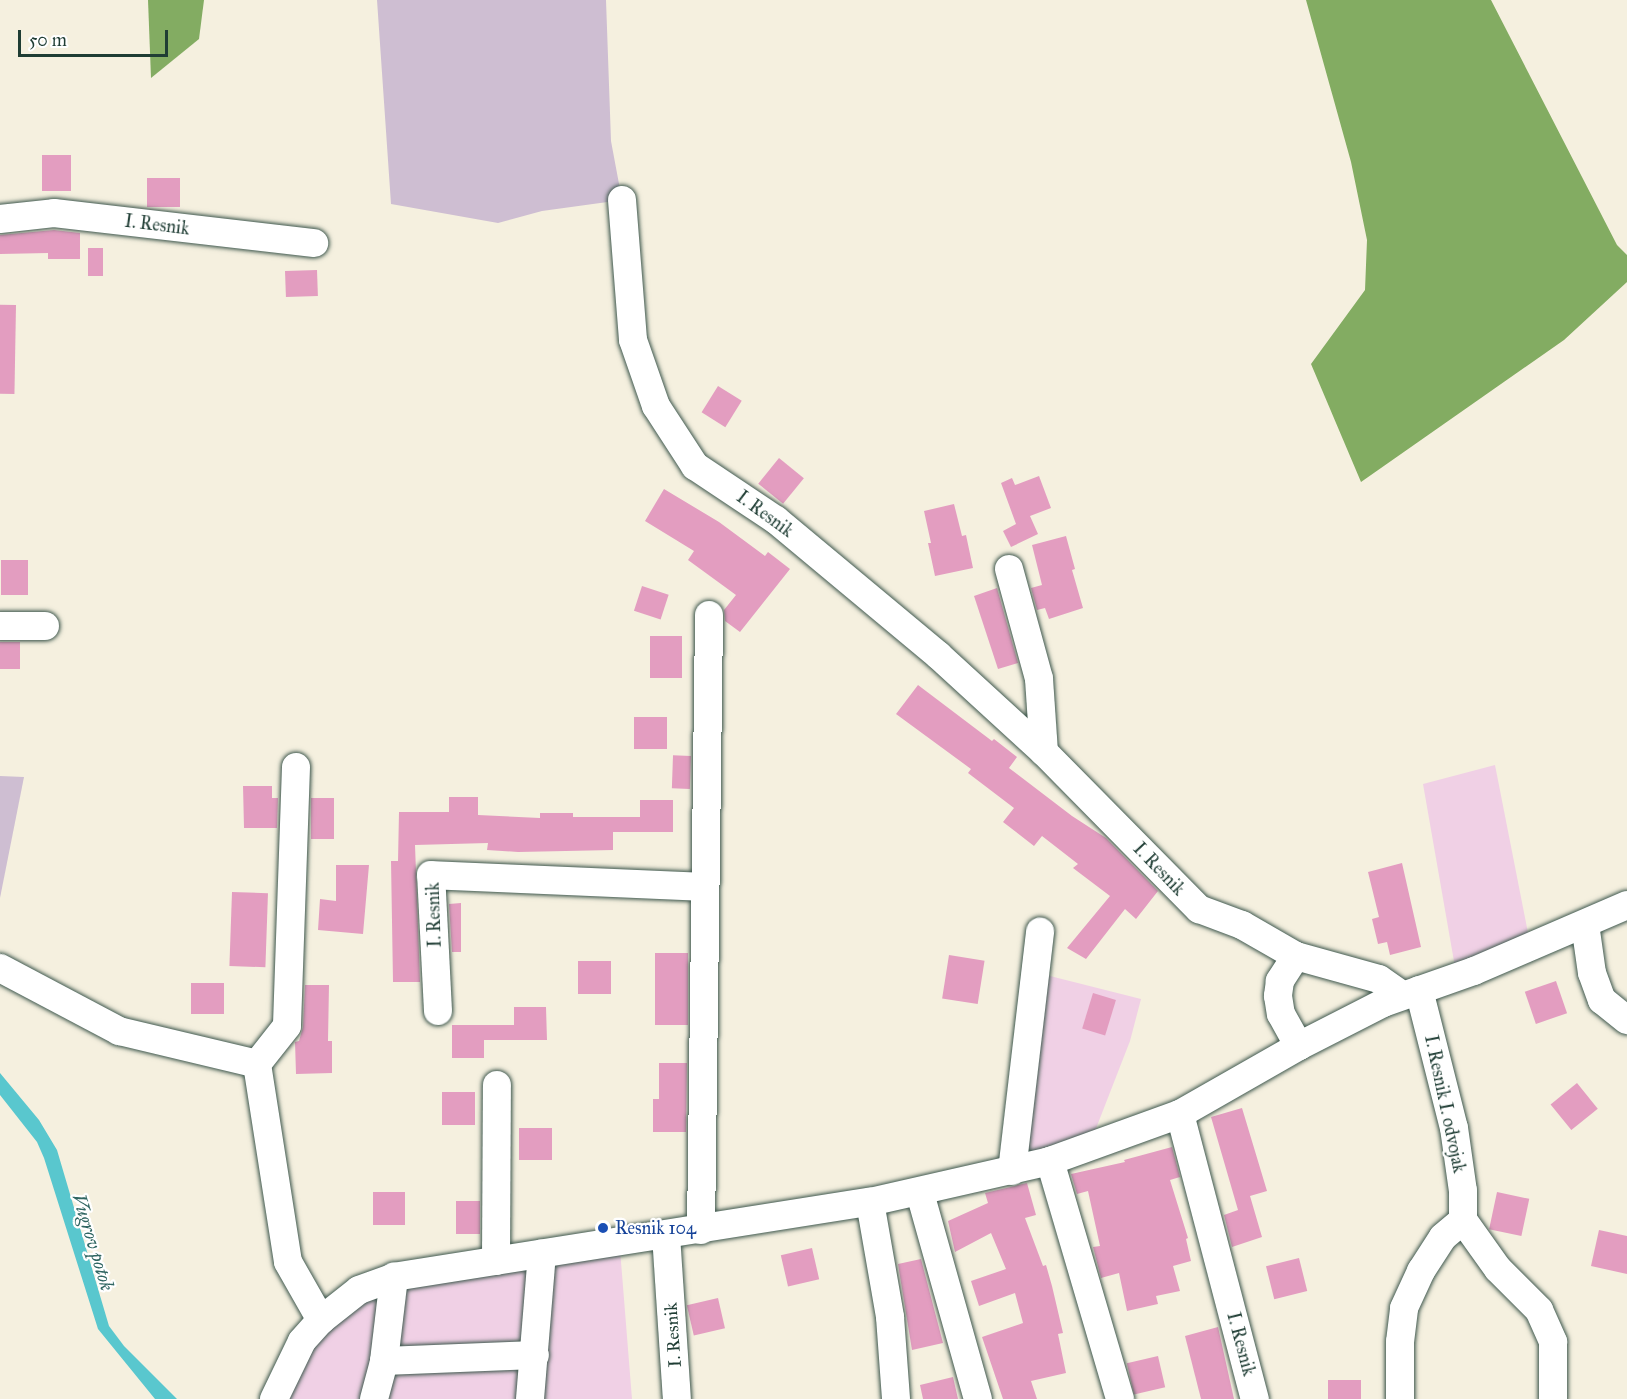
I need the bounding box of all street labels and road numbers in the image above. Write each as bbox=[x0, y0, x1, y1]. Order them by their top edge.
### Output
street label: I. Resnik bbox=[123, 210, 191, 240]
street label: I. Resnik bbox=[732, 486, 798, 542]
street label: I. Resnik bbox=[1129, 838, 1189, 900]
street label: I. Resnik bbox=[422, 882, 446, 948]
street label: I. Resnik I. odvojak bbox=[1420, 1033, 1470, 1175]
street label: I. Resnik bbox=[660, 1302, 686, 1368]
street label: I. Resnik bbox=[1222, 1310, 1260, 1378]

